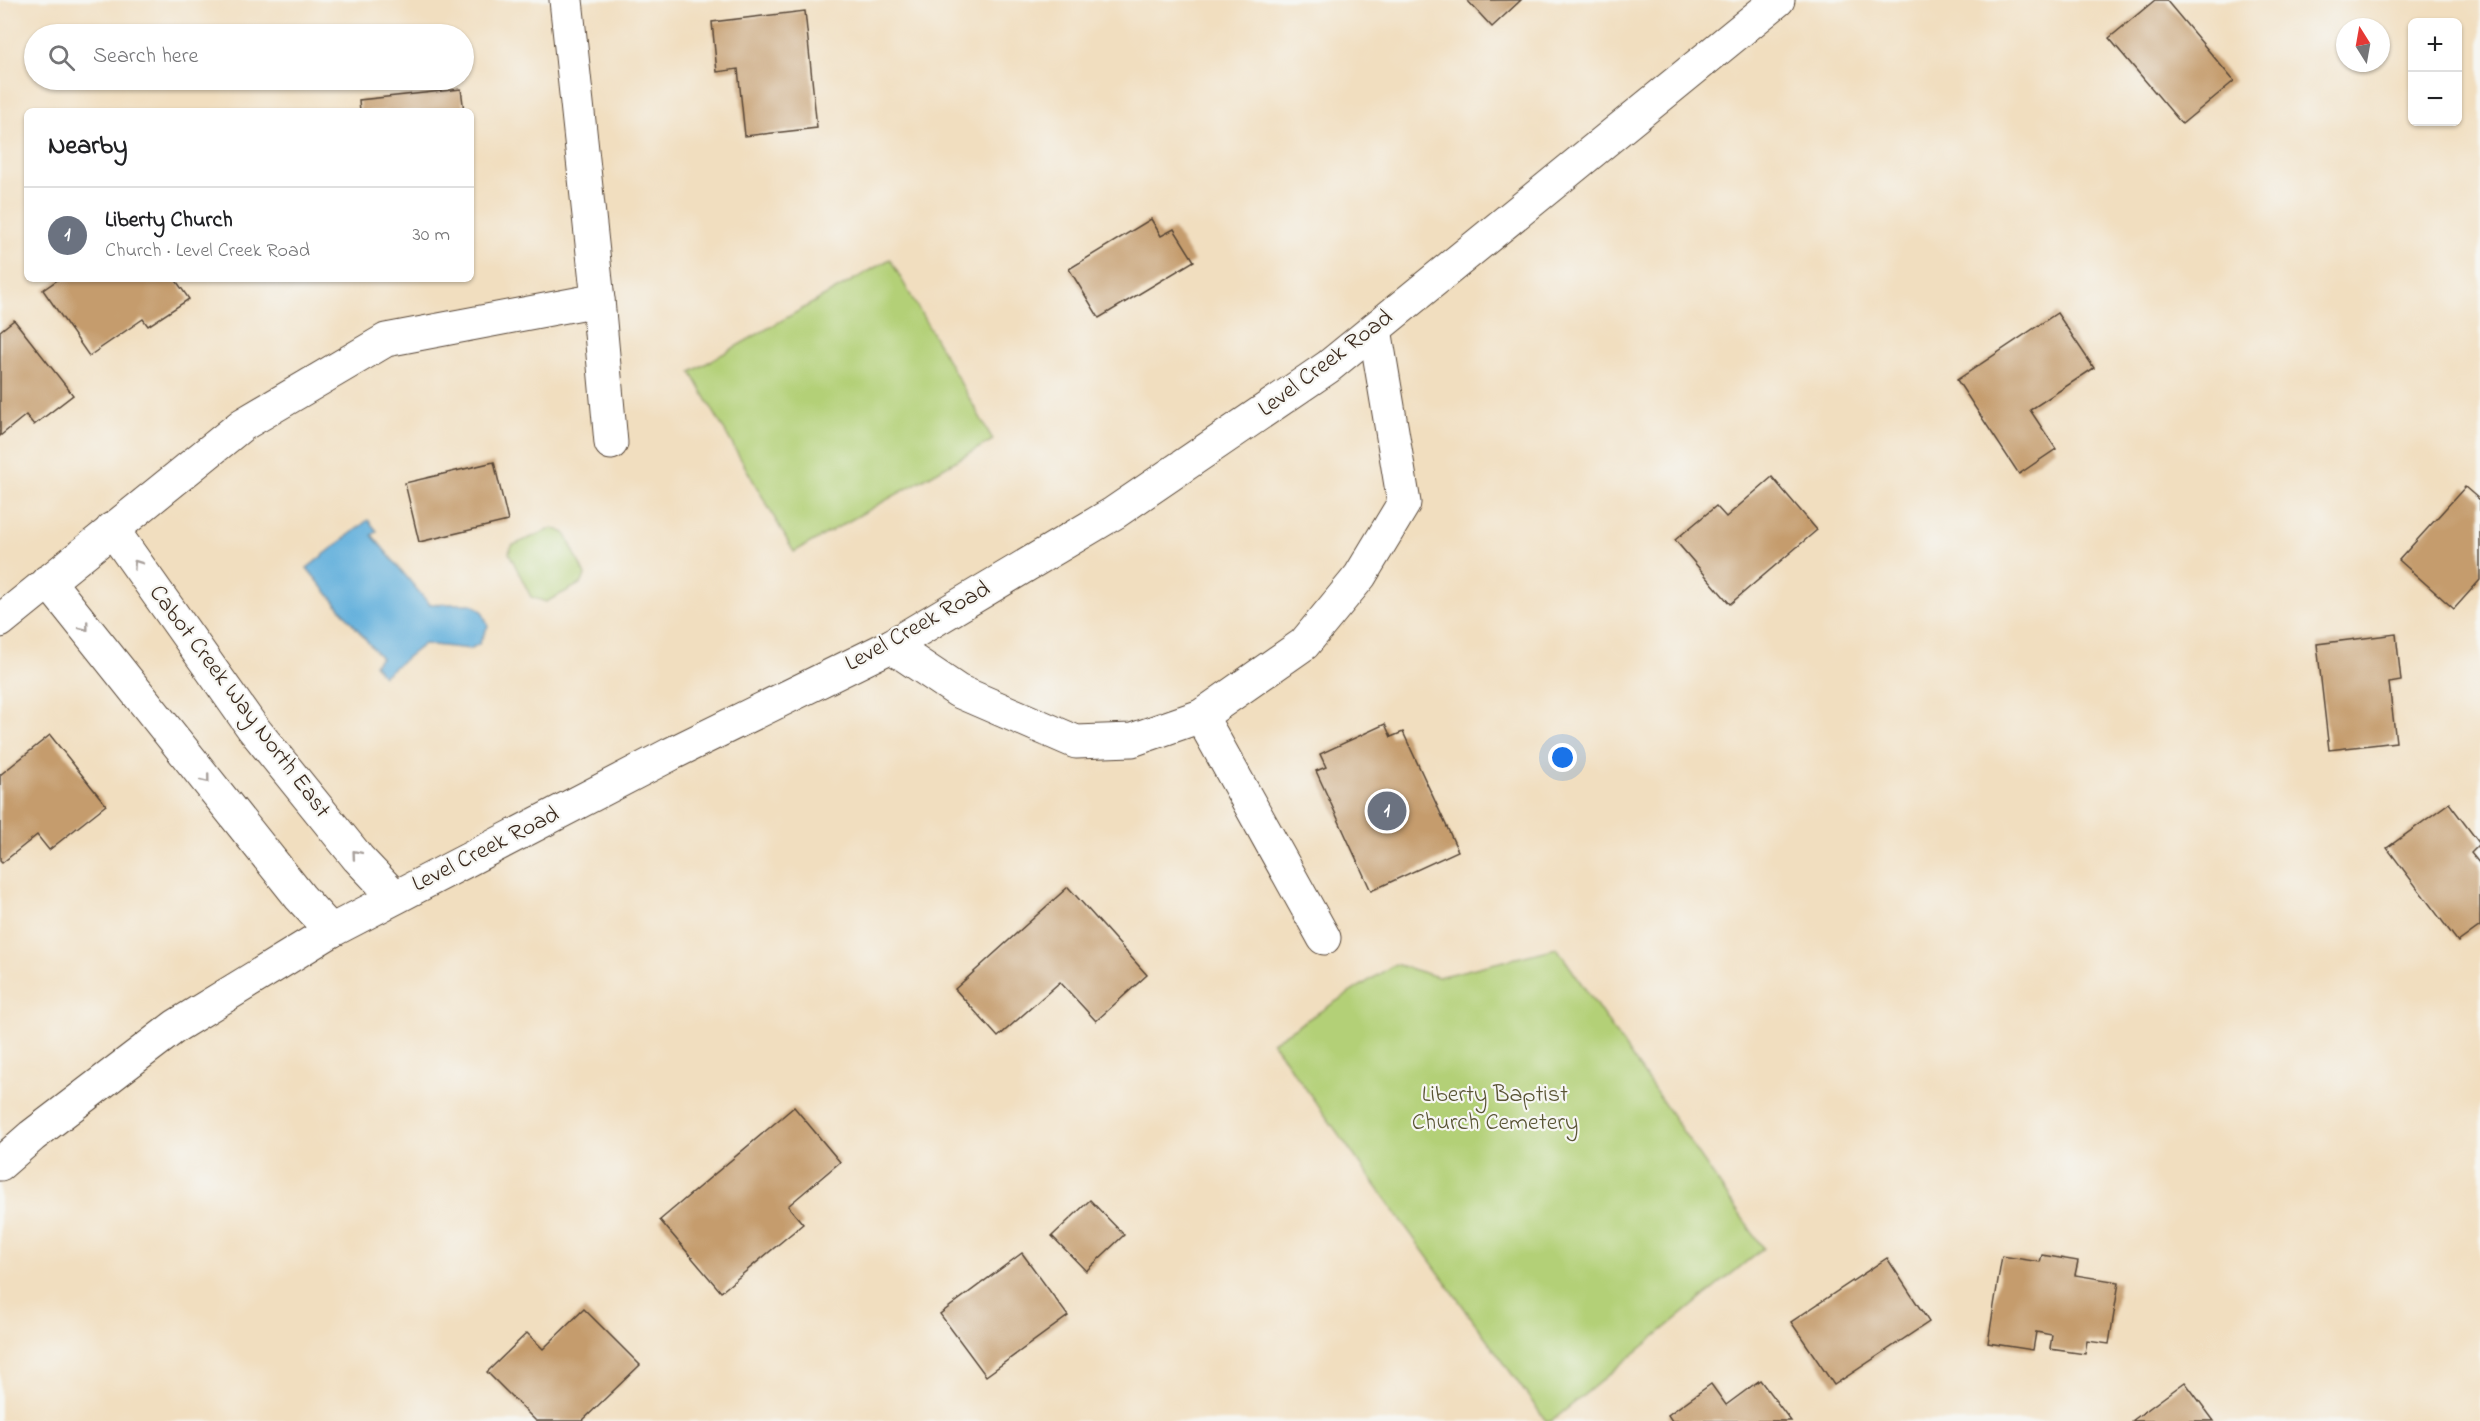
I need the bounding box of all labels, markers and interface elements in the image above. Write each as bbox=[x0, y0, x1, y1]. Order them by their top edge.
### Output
north arrow bbox=[2336, 18, 2390, 72]
map controls bbox=[2408, 18, 2462, 126]
button: + bbox=[2408, 18, 2462, 72]
search box bbox=[24, 24, 474, 90]
icon: search bbox=[45, 41, 78, 74]
text: Search here bbox=[93, 41, 198, 73]
button: − bbox=[2408, 72, 2462, 126]
text: Nearby bbox=[48, 128, 127, 166]
text: Liberty Church bbox=[105, 205, 233, 237]
text: 1 bbox=[64, 221, 71, 250]
text: 30 m bbox=[413, 221, 450, 250]
text: Church · Level Creek Road bbox=[105, 237, 310, 266]
street label: Level Creek Road bbox=[1251, 301, 1401, 426]
one-way arrow bbox=[133, 560, 144, 571]
street label: Level Creek Road bbox=[839, 572, 997, 681]
street label: Cabot Creek Way North East bbox=[139, 578, 339, 827]
one-way arrow bbox=[77, 620, 88, 631]
your location bbox=[1548, 743, 1577, 772]
one-way arrow bbox=[199, 772, 210, 783]
pin: 1 bbox=[1368, 788, 1406, 834]
street label: Level Creek Road bbox=[406, 798, 566, 902]
one-way arrow bbox=[352, 850, 363, 861]
park label: Liberty Baptist Church Cemetery bbox=[1412, 1078, 1578, 1142]

